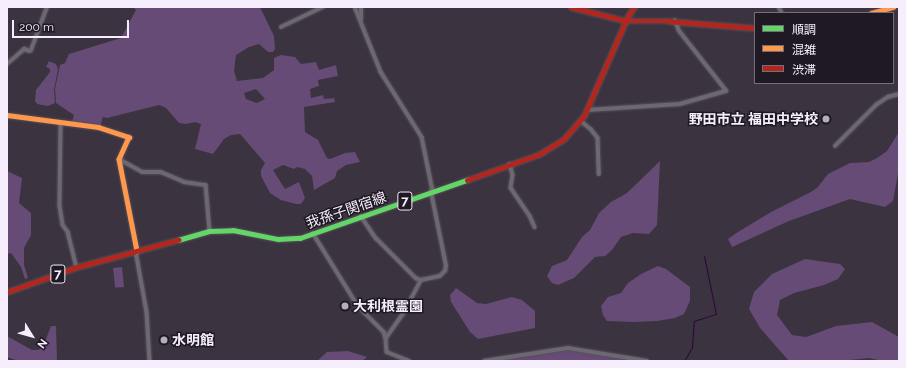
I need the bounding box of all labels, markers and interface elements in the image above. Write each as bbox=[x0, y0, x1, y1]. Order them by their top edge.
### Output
scale bar bbox=[14, 12, 131, 38]
legend bbox=[754, 12, 894, 84]
text: 200 m bbox=[19, 20, 54, 34]
text: 順調 bbox=[792, 23, 816, 37]
text: 混雑 bbox=[792, 43, 816, 57]
text: 渋滞 bbox=[792, 63, 816, 77]
place label: 野田市立 福田中学校 bbox=[689, 111, 818, 127]
marker: 野田市立 福田中学校 bbox=[821, 114, 831, 124]
street label: 我孫子関宿線 bbox=[304, 188, 388, 232]
road number: 7 bbox=[397, 190, 413, 212]
road number: 7 bbox=[50, 263, 66, 285]
place label: 大利根霊園 bbox=[353, 298, 423, 314]
marker: 大利根霊園 bbox=[340, 301, 350, 311]
north arrow bbox=[12, 316, 52, 356]
place label: 水明館 bbox=[172, 332, 214, 348]
marker: 水明館 bbox=[159, 335, 169, 345]
text: N bbox=[34, 336, 50, 351]

